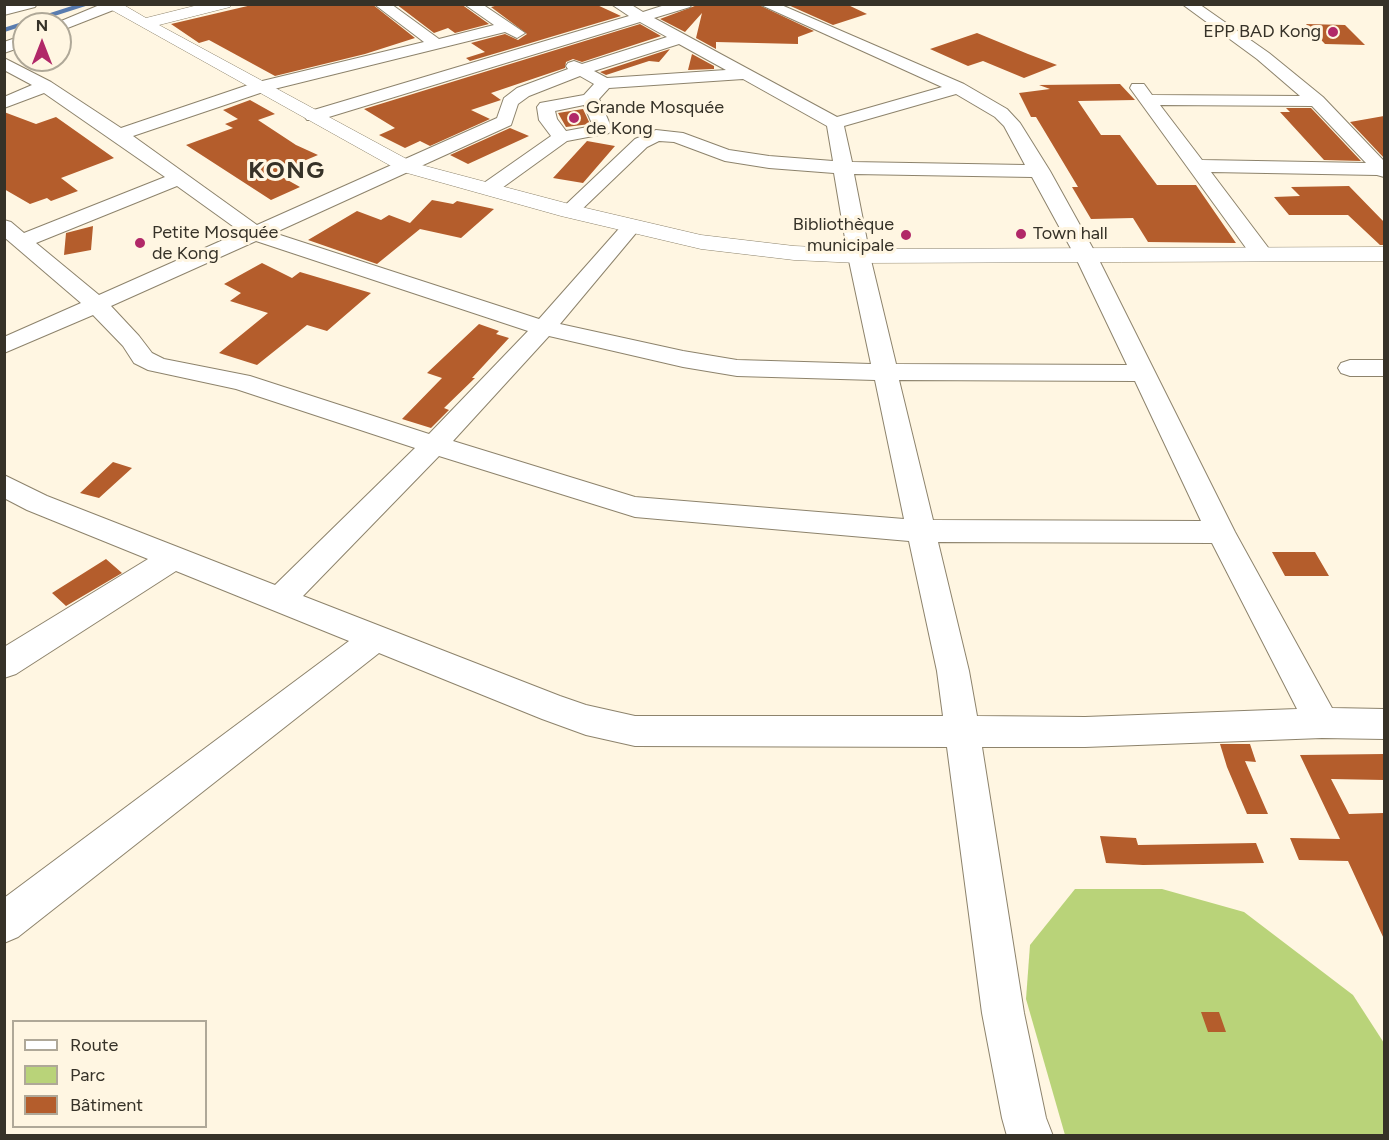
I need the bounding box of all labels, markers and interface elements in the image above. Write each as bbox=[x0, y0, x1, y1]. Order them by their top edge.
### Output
north arrow bbox=[12, 12, 72, 72]
text: N bbox=[36, 16, 48, 35]
place label: EPP BAD Kong bbox=[1203, 21, 1321, 43]
marker: EPP BAD Kong bbox=[1326, 25, 1340, 39]
place label: Grande Mosquée de Kong bbox=[586, 97, 724, 140]
marker: Grande Mosquée de Kong bbox=[567, 111, 581, 125]
district label: KONG bbox=[248, 157, 326, 185]
place label: Bibliothèque municipale bbox=[793, 214, 894, 256]
place label: Petite Mosquée de Kong bbox=[152, 222, 278, 264]
place label: Town hall bbox=[1033, 223, 1108, 245]
marker: Town hall bbox=[1014, 227, 1028, 241]
marker: Bibliothèque municipale bbox=[899, 228, 913, 242]
marker: Petite Mosquée de Kong bbox=[133, 236, 147, 250]
legend bbox=[12, 1020, 207, 1128]
text: Route bbox=[70, 1034, 118, 1056]
text: Parc bbox=[70, 1064, 105, 1086]
text: Bâtiment bbox=[70, 1094, 143, 1116]

